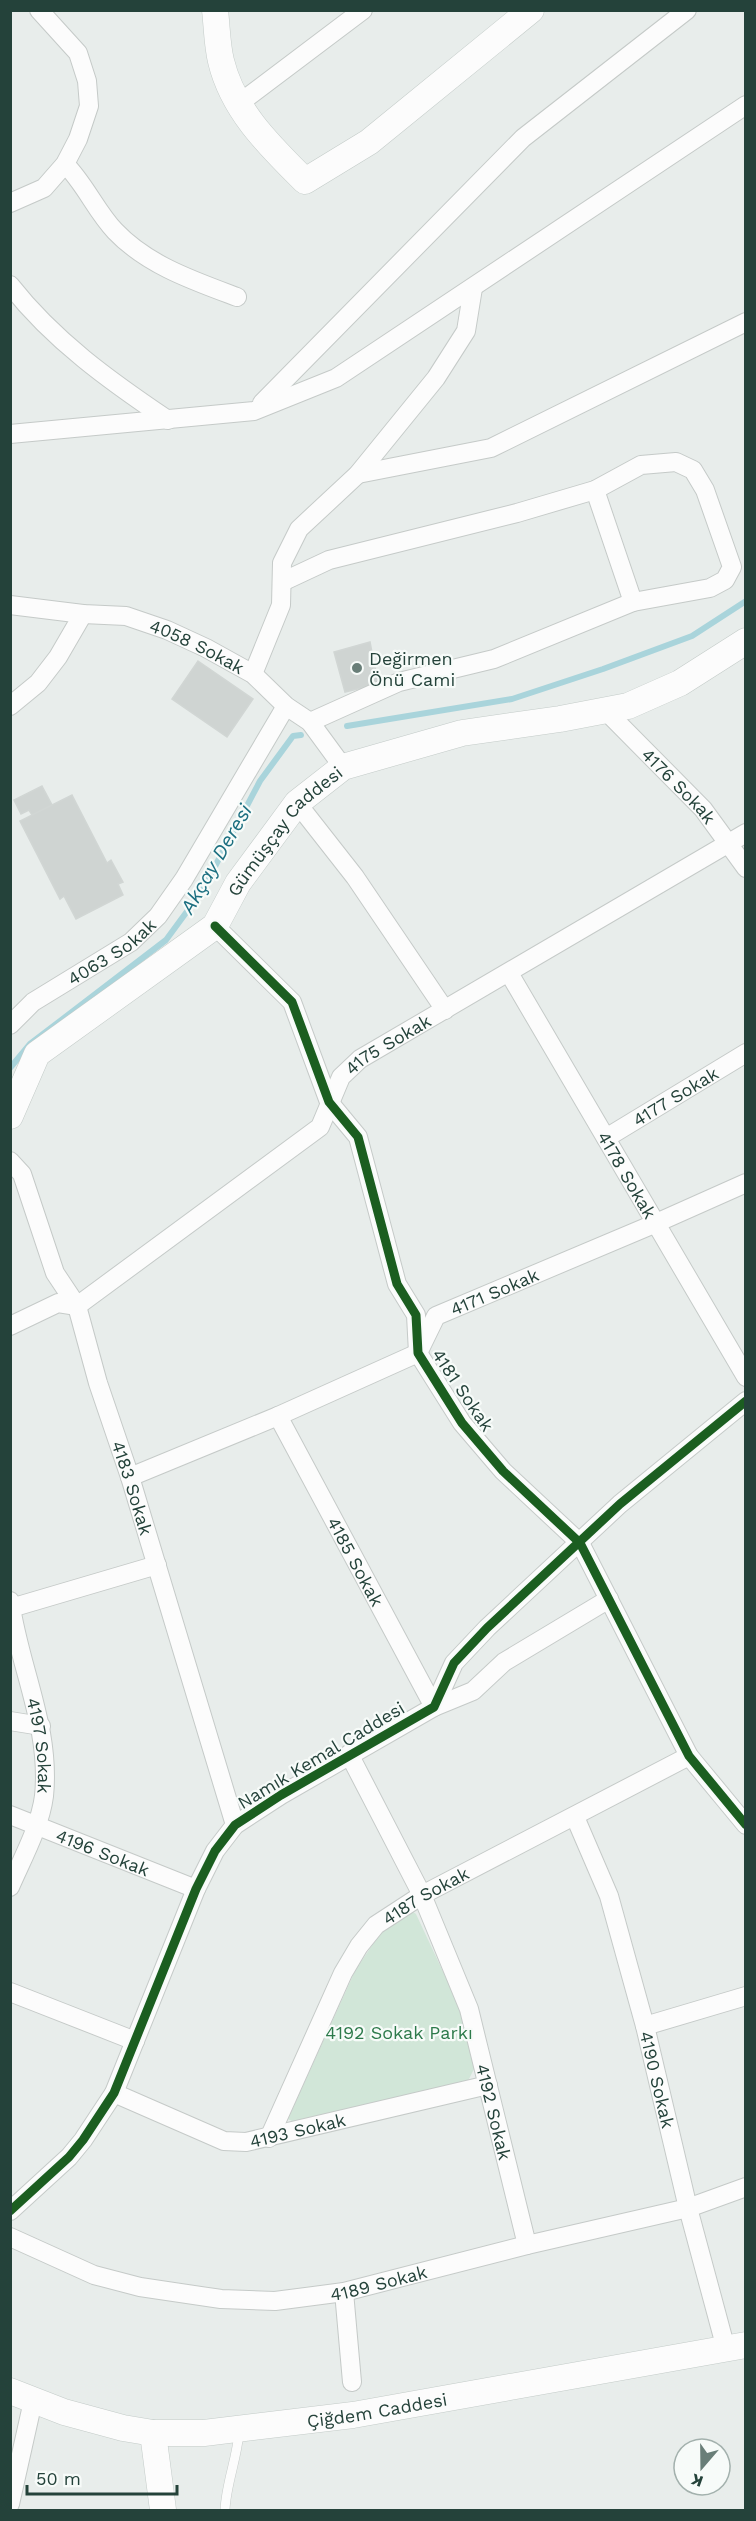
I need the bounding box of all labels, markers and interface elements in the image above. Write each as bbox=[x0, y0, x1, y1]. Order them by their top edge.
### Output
street label: 4058 Sokak bbox=[147, 614, 248, 678]
place label: Değirmen Önü Cami bbox=[369, 648, 455, 690]
marker: Değirmen Önü Cami bbox=[350, 661, 364, 675]
street label: 4176 Sokak bbox=[638, 743, 721, 828]
street label: Gümüşçay Caddesi bbox=[223, 761, 346, 899]
water label: Akçay Deresi bbox=[175, 799, 257, 919]
street label: 4063 Sokak bbox=[63, 914, 160, 989]
street label: 4175 Sokak bbox=[340, 1010, 434, 1079]
street label: 4177 Sokak bbox=[629, 1062, 722, 1130]
street label: 4178 Sokak bbox=[594, 1127, 661, 1222]
street label: 4171 Sokak bbox=[447, 1263, 542, 1319]
street label: 4181 Sokak bbox=[428, 1345, 498, 1435]
street label: 4183 Sokak bbox=[108, 1438, 157, 1538]
street label: 4185 Sokak bbox=[323, 1513, 388, 1610]
street label: 4197 Sokak bbox=[23, 1695, 56, 1794]
street label: Namık Kemal Caddesi bbox=[234, 1697, 408, 1813]
street label: 4196 Sokak bbox=[53, 1824, 153, 1880]
street label: 4187 Sokak bbox=[378, 1862, 472, 1929]
park label: 4192 Sokak Parkı bbox=[325, 2022, 473, 2043]
street label: 4190 Sokak bbox=[636, 2029, 679, 2130]
street label: 4192 Sokak bbox=[472, 2062, 516, 2162]
street label: 4193 Sokak bbox=[247, 2108, 348, 2151]
street label: 4189 Sokak bbox=[329, 2261, 429, 2304]
street label: Çiğdem Caddesi bbox=[306, 2388, 449, 2431]
north arrow bbox=[672, 2437, 732, 2497]
scale bar bbox=[27, 2458, 177, 2496]
text: 50 m bbox=[36, 2468, 81, 2489]
text: K bbox=[689, 2470, 706, 2491]

